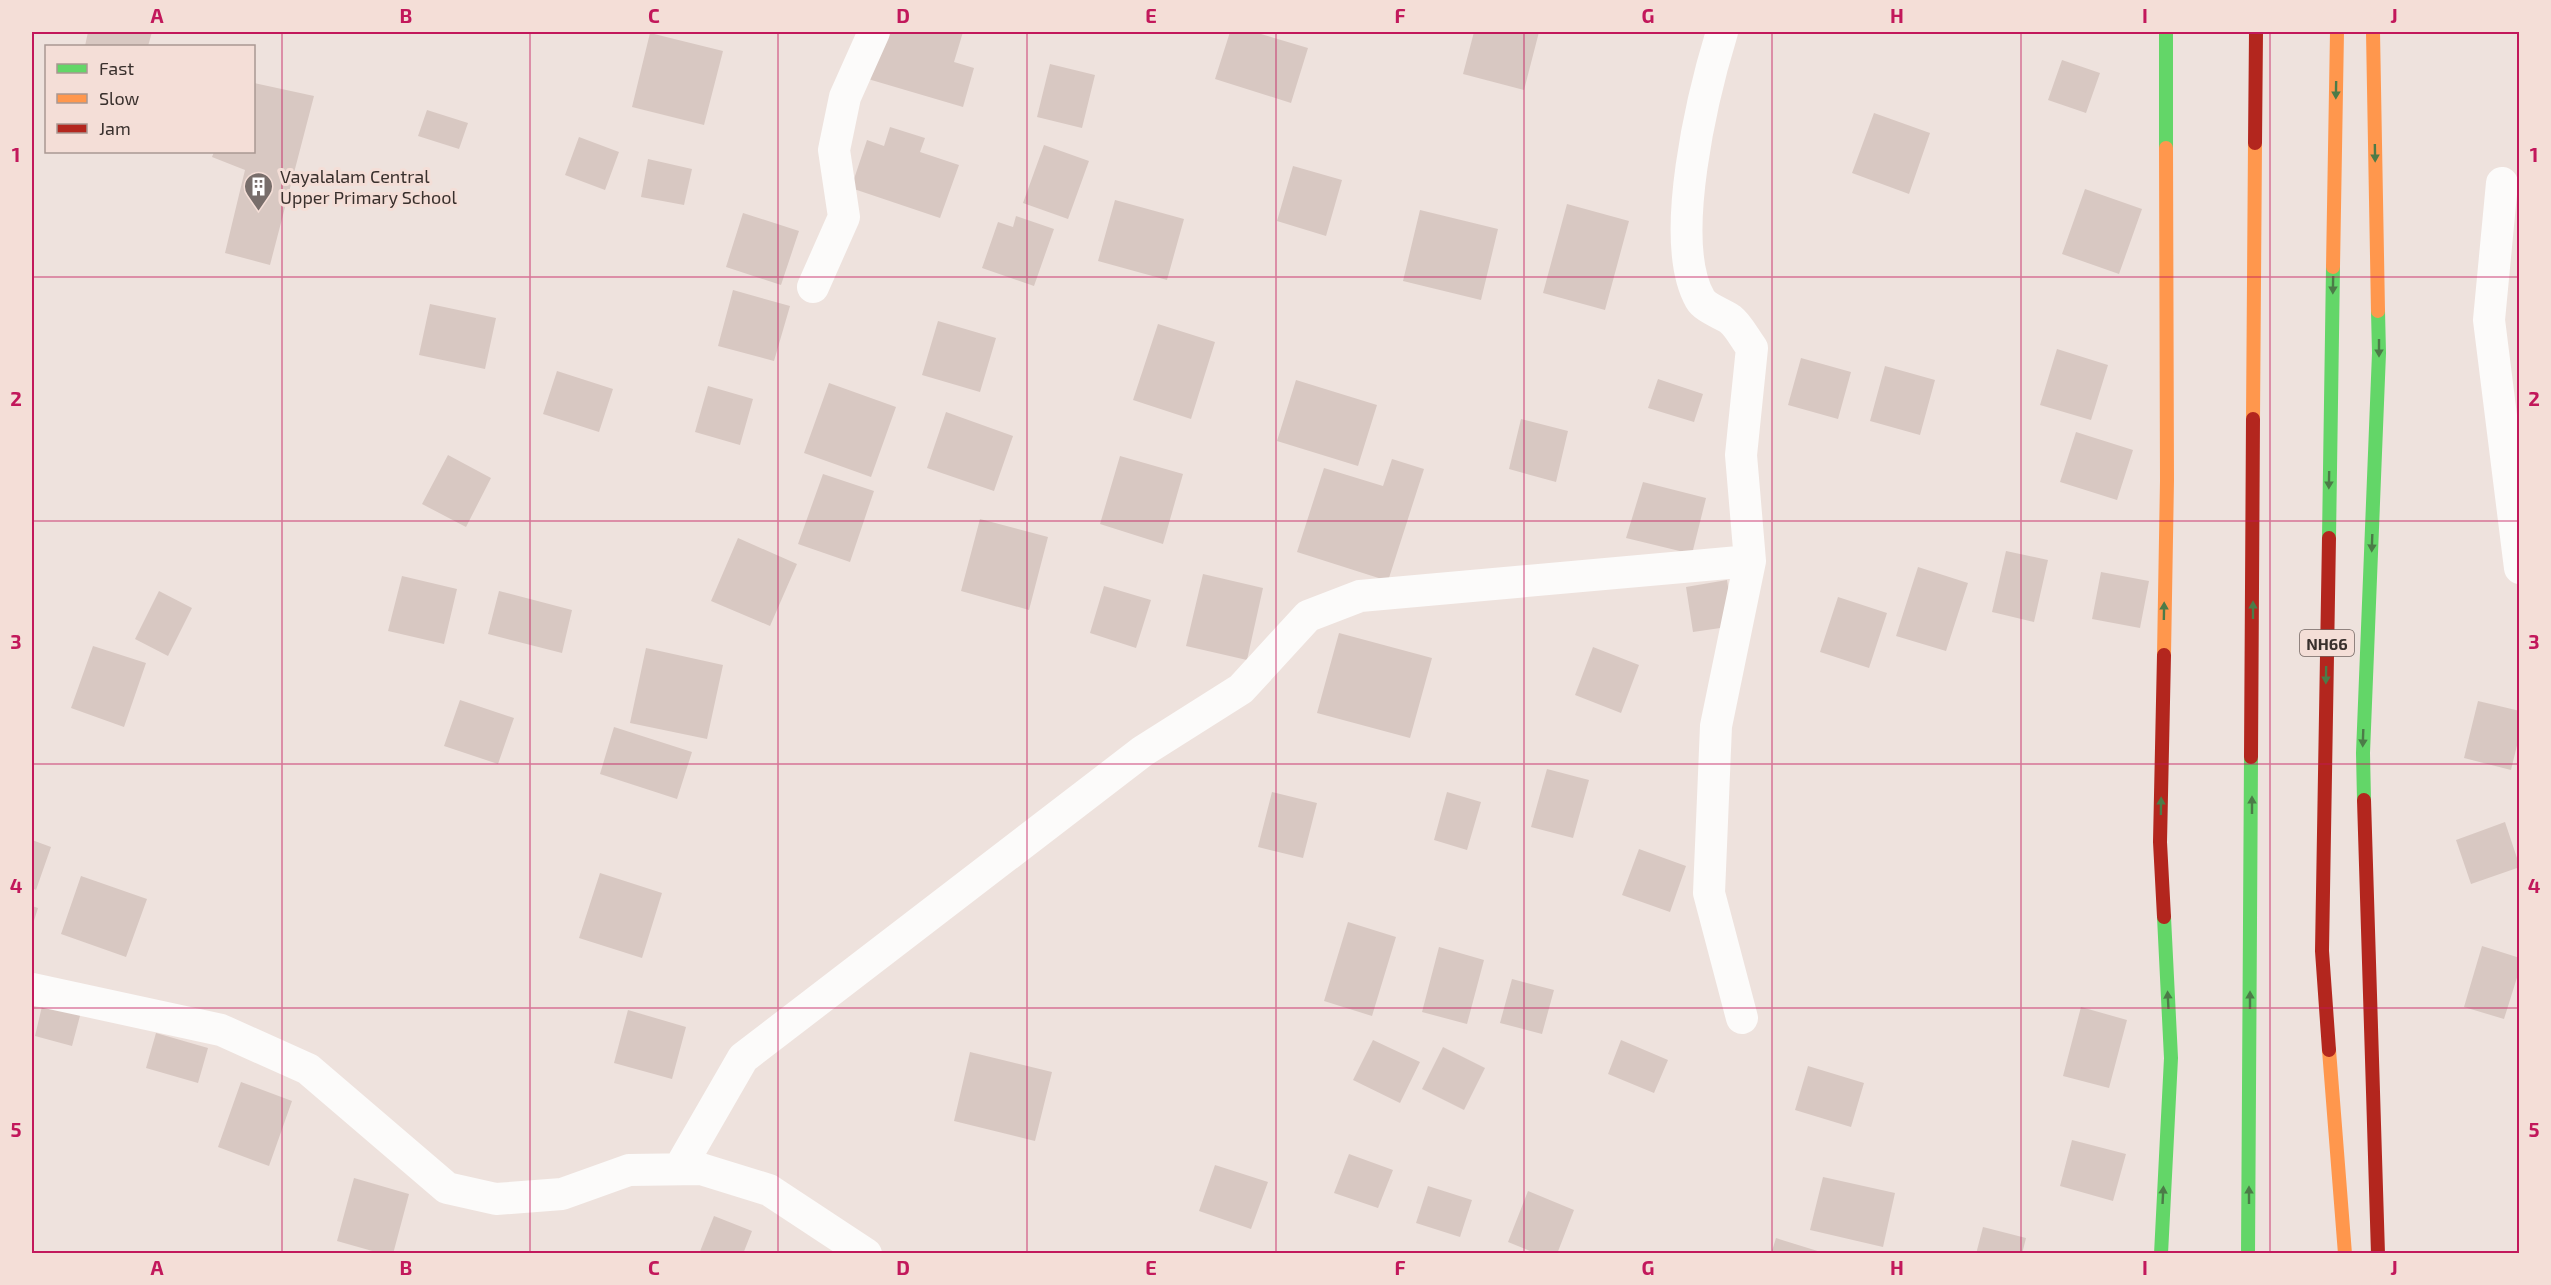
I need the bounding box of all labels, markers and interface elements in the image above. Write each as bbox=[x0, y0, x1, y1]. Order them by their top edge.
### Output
text: A bbox=[150, 3, 164, 27]
text: B bbox=[400, 3, 412, 27]
text: C bbox=[648, 3, 660, 27]
text: D bbox=[896, 3, 910, 27]
text: E bbox=[1145, 3, 1157, 27]
text: F bbox=[1394, 3, 1406, 27]
text: G bbox=[1642, 3, 1654, 27]
text: H bbox=[1890, 3, 1904, 27]
text: I bbox=[2142, 3, 2148, 27]
text: J bbox=[2390, 3, 2398, 27]
legend bbox=[45, 45, 255, 153]
text: Fast bbox=[99, 57, 134, 79]
one-way arrow bbox=[2331, 80, 2340, 99]
text: Slow bbox=[99, 87, 140, 109]
text: Jam bbox=[99, 117, 131, 139]
text: 1 bbox=[12, 142, 20, 166]
text: 1 bbox=[2530, 142, 2538, 166]
one-way arrow bbox=[2371, 143, 2380, 162]
place label: Vayalalam Central Upper Primary School bbox=[280, 165, 458, 208]
building icon: Vayalalam Central Upper Primary School bbox=[243, 170, 275, 212]
one-way arrow bbox=[2328, 275, 2337, 294]
one-way arrow bbox=[2374, 338, 2384, 357]
text: 2 bbox=[10, 386, 22, 410]
text: 2 bbox=[2528, 386, 2540, 410]
one-way arrow bbox=[2325, 470, 2334, 489]
one-way arrow bbox=[2367, 533, 2376, 552]
one-way arrow bbox=[2160, 601, 2169, 620]
one-way arrow bbox=[2248, 601, 2258, 620]
text: 3 bbox=[10, 629, 22, 653]
text: 3 bbox=[2528, 629, 2540, 653]
road number: NH66 bbox=[2300, 630, 2354, 656]
one-way arrow bbox=[2321, 665, 2331, 684]
one-way arrow bbox=[2359, 728, 2368, 747]
one-way arrow bbox=[2156, 796, 2166, 815]
one-way arrow bbox=[2247, 796, 2257, 815]
text: 4 bbox=[10, 873, 23, 897]
text: 4 bbox=[2528, 873, 2541, 897]
one-way arrow bbox=[2164, 991, 2173, 1010]
one-way arrow bbox=[2245, 991, 2255, 1010]
text: 5 bbox=[10, 1117, 22, 1141]
text: 5 bbox=[2528, 1117, 2540, 1141]
one-way arrow bbox=[2159, 1186, 2168, 1205]
one-way arrow bbox=[2244, 1186, 2253, 1205]
text: A bbox=[150, 1255, 164, 1279]
text: B bbox=[400, 1255, 412, 1279]
text: C bbox=[648, 1255, 660, 1279]
text: D bbox=[896, 1255, 910, 1279]
text: E bbox=[1145, 1255, 1157, 1279]
text: F bbox=[1394, 1255, 1406, 1279]
text: G bbox=[1642, 1255, 1654, 1279]
text: H bbox=[1890, 1255, 1904, 1279]
text: I bbox=[2142, 1255, 2148, 1279]
text: J bbox=[2390, 1255, 2398, 1279]

